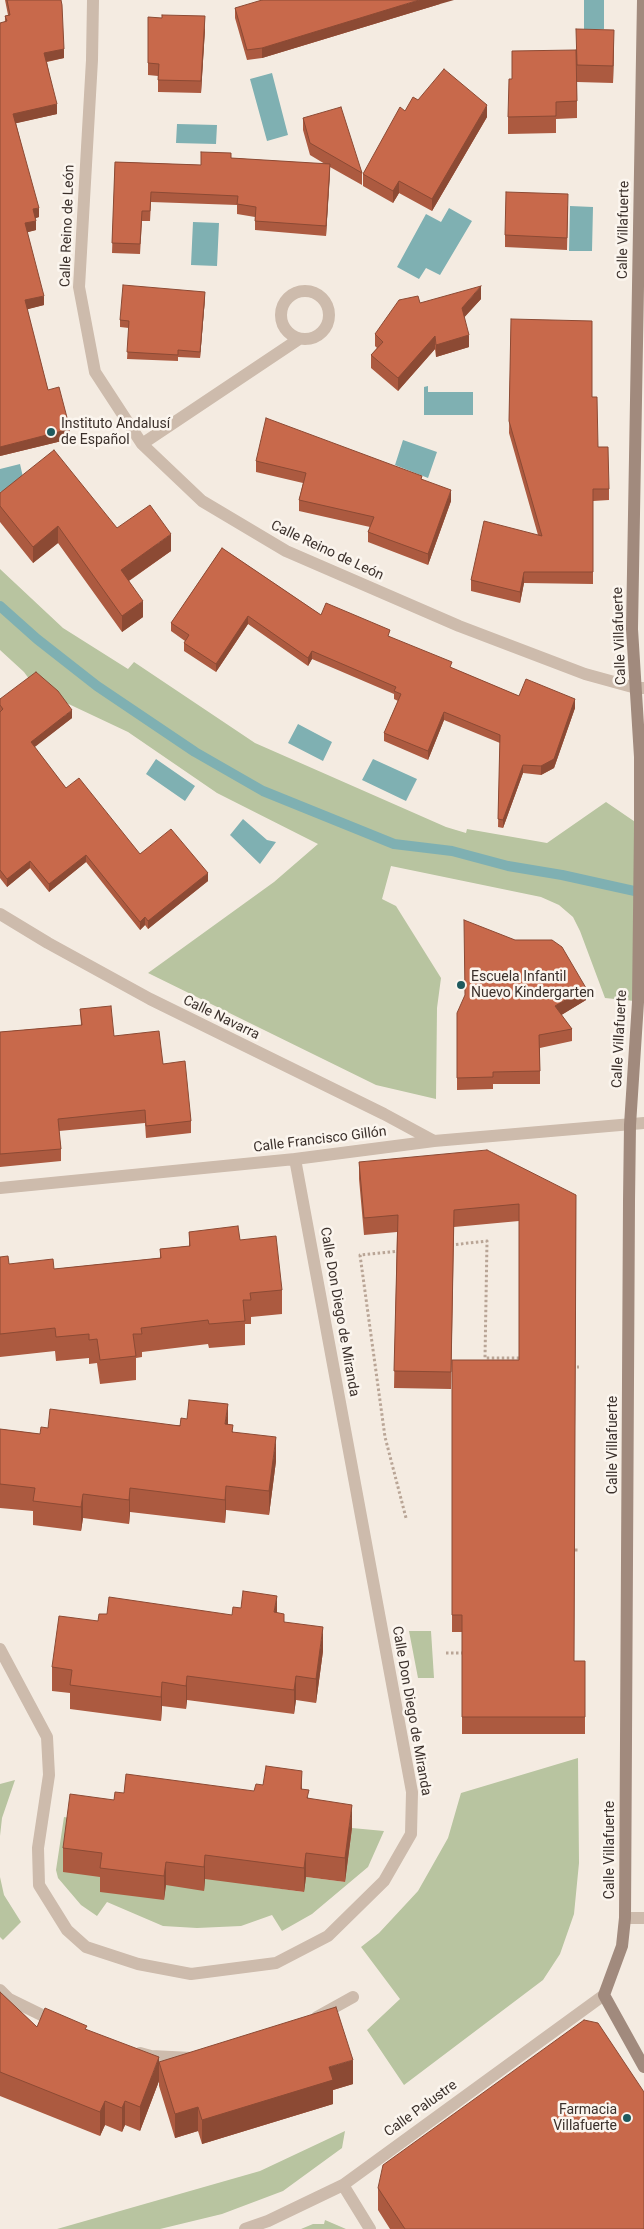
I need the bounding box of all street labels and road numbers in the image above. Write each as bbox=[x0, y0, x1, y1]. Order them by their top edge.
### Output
street label: Calle Reino de León bbox=[57, 164, 79, 288]
street label: Calle Villafuerte bbox=[615, 181, 633, 279]
street label: Calle Reino de León bbox=[268, 517, 386, 585]
street label: Calle Villafuerte bbox=[610, 587, 630, 685]
street label: Calle Villafuerte bbox=[609, 989, 631, 1089]
street label: Calle Navarra bbox=[180, 992, 262, 1044]
street label: Calle Francisco Gillón bbox=[252, 1123, 388, 1157]
street label: Calle Don Diego de Miranda bbox=[316, 1226, 362, 1398]
street label: Calle Villafuerte bbox=[605, 1396, 621, 1494]
street label: Calle Don Diego de Miranda bbox=[388, 1625, 434, 1797]
street label: Calle Villafuerte bbox=[602, 1801, 618, 1899]
street label: Calle Palustre bbox=[381, 2077, 461, 2141]

